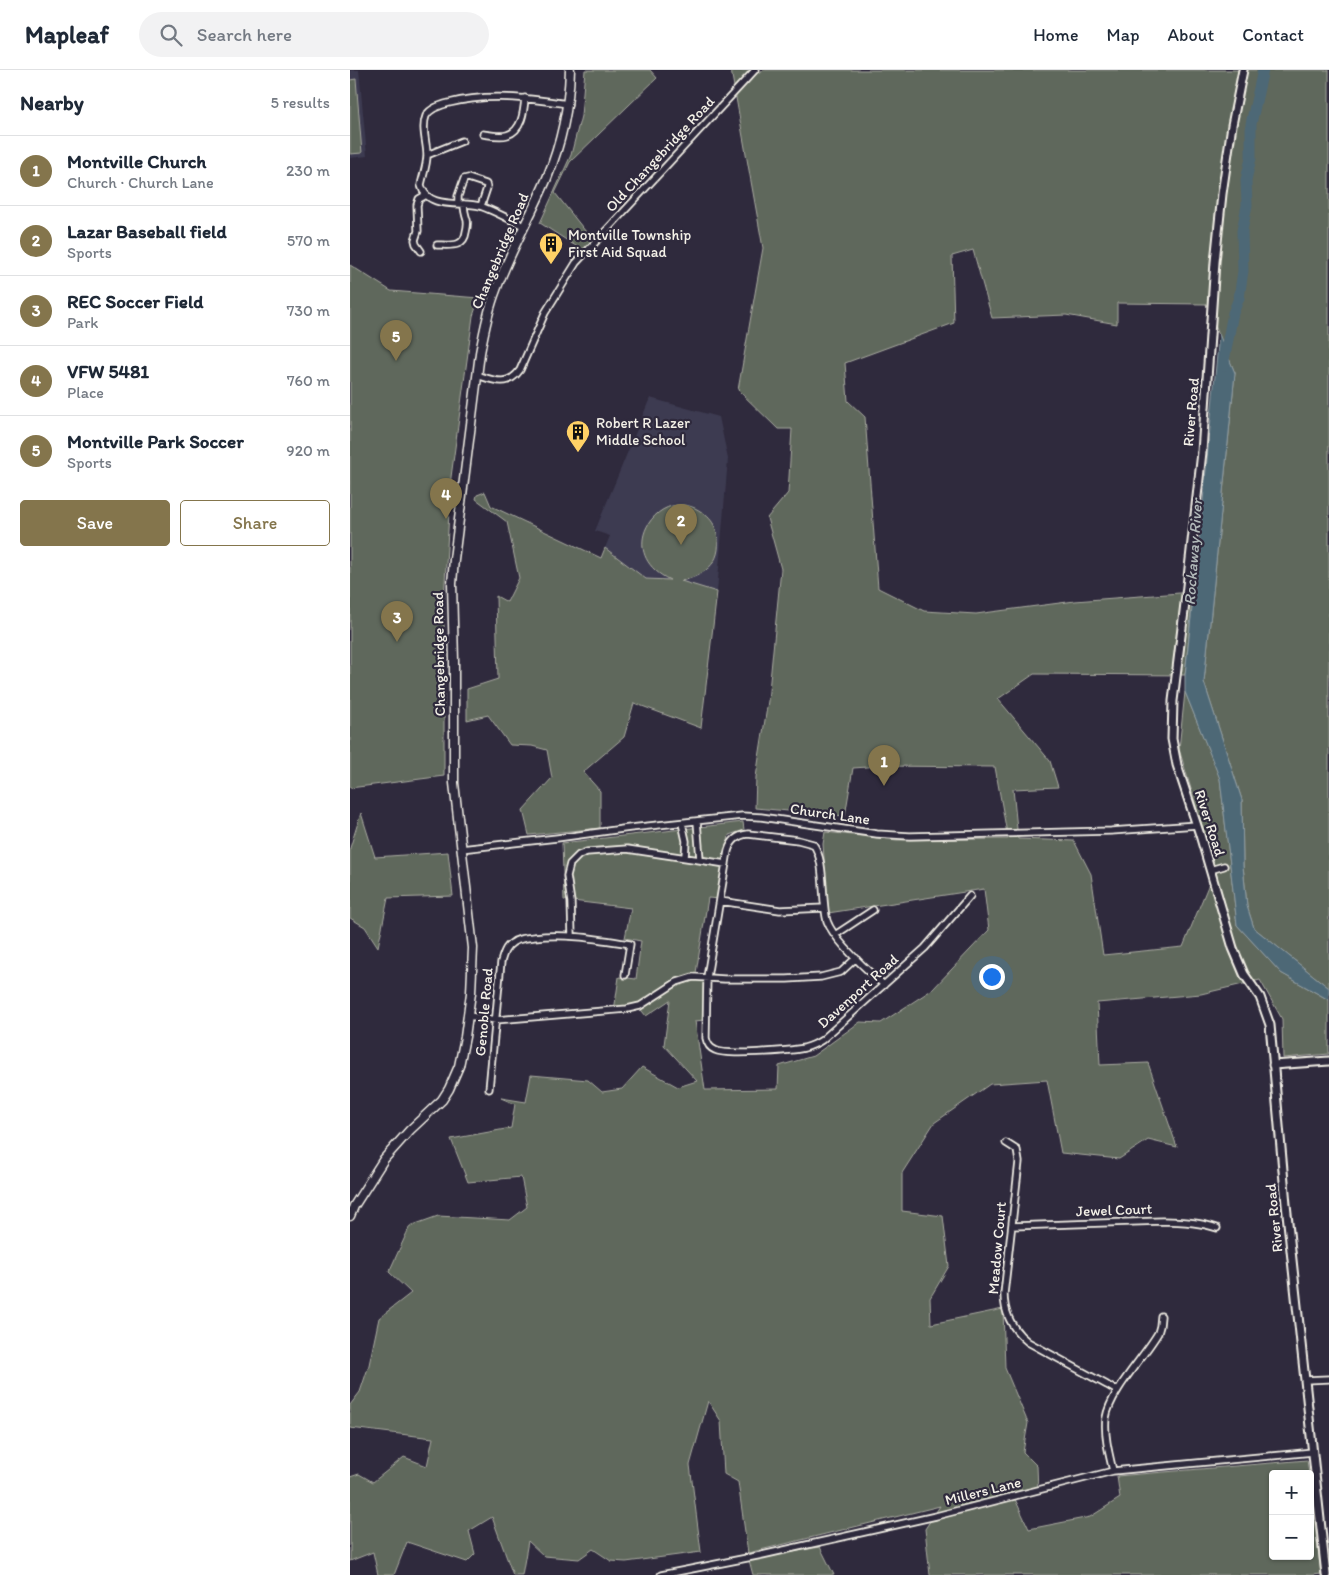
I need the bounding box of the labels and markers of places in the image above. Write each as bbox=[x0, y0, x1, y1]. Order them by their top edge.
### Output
place label: Montville Township First Aid Squad bbox=[568, 226, 691, 261]
building icon: Montville Township First Aid Squad bbox=[538, 231, 564, 265]
pin: 5 bbox=[380, 320, 412, 361]
place label: Robert R Lazer Middle School bbox=[596, 414, 690, 449]
building icon: Robert R Lazer Middle School bbox=[565, 419, 591, 453]
pin: 4 bbox=[430, 478, 462, 519]
pin: 2 bbox=[665, 504, 697, 545]
pin: 3 bbox=[381, 601, 413, 642]
pin: 1 bbox=[868, 745, 900, 786]

